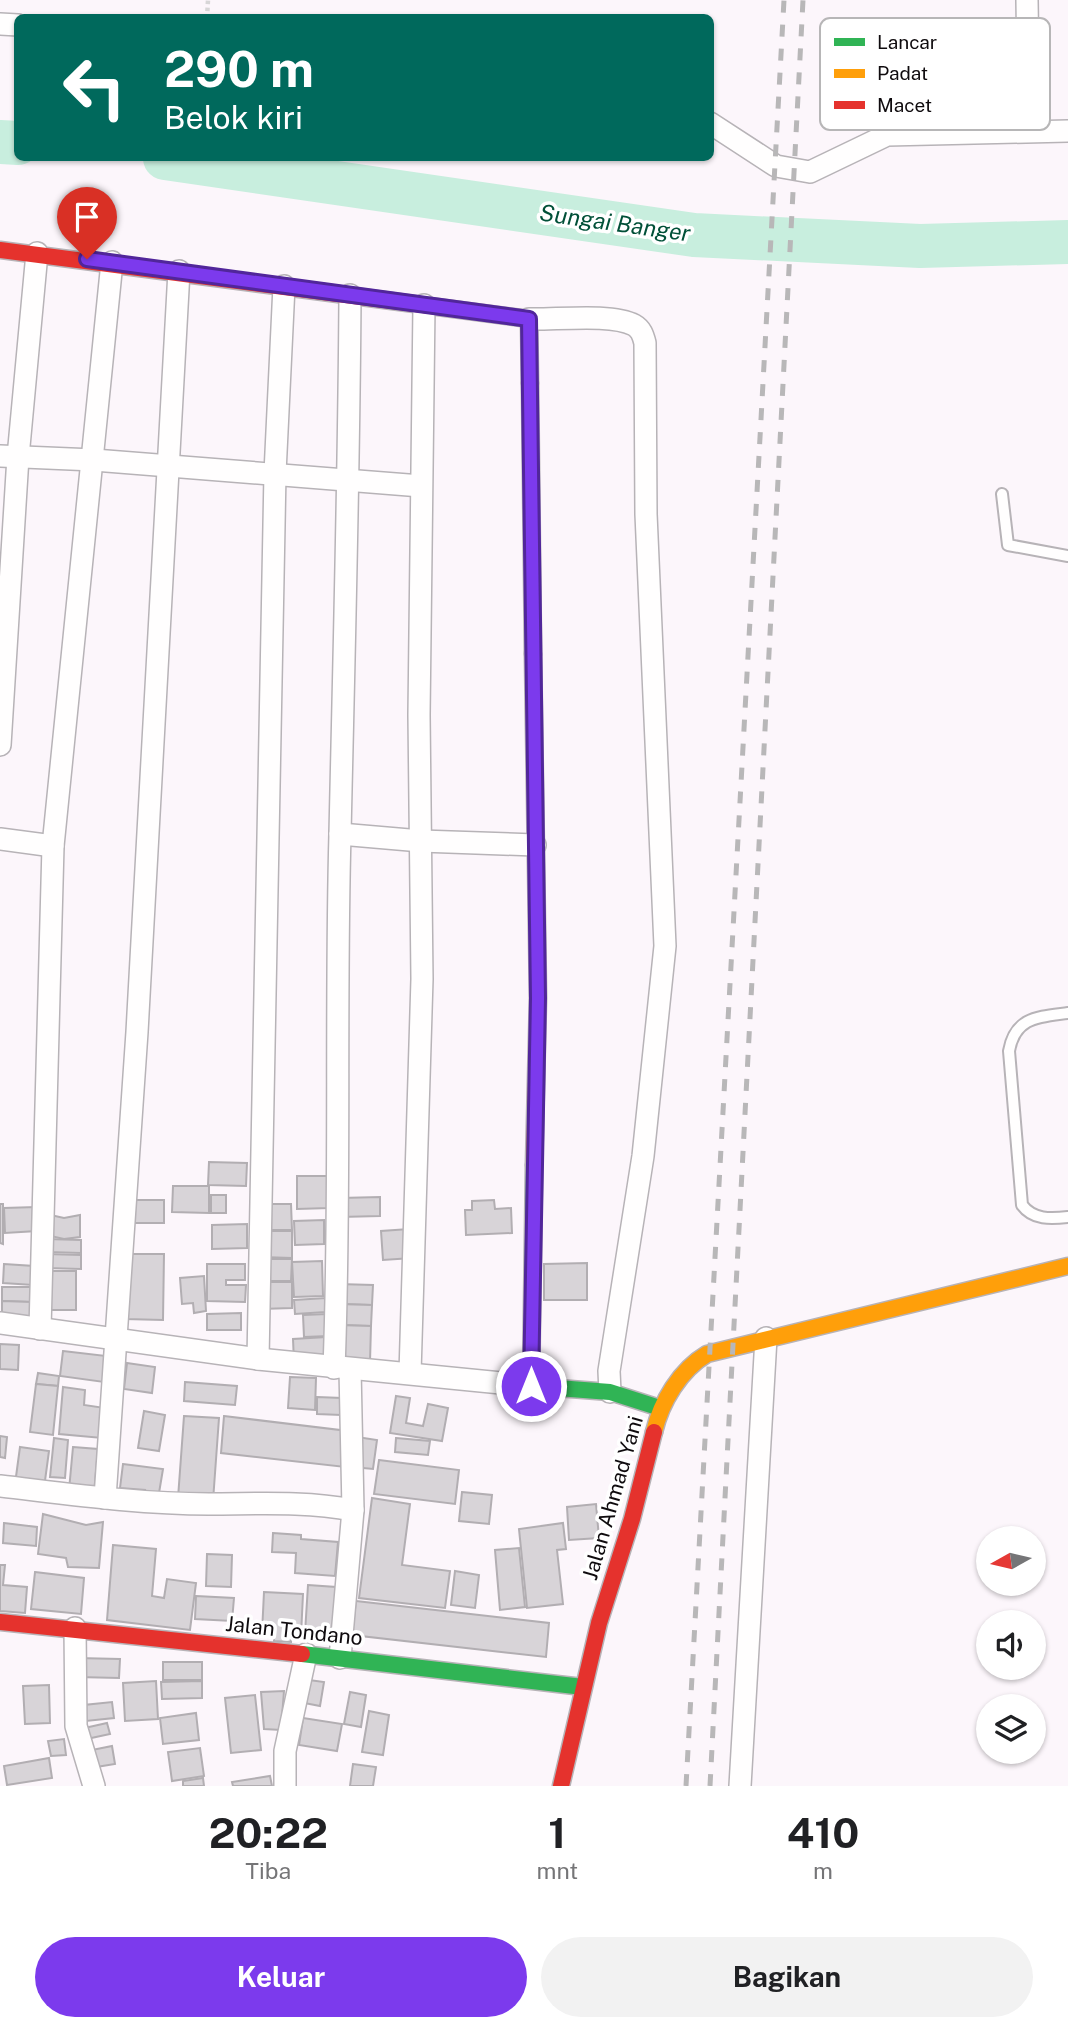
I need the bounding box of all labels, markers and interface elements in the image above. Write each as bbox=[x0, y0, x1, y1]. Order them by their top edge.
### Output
legend bbox=[820, 18, 1050, 130]
text: Lancar bbox=[877, 31, 937, 53]
text: 290 m bbox=[164, 40, 314, 98]
icon: left bbox=[49, 42, 140, 133]
text: Padat bbox=[877, 62, 928, 84]
text: Macet bbox=[877, 94, 932, 116]
text: Belok kiri bbox=[164, 99, 303, 136]
pin bbox=[57, 187, 117, 259]
icon: arrive bbox=[68, 198, 106, 236]
water label: Sungai Banger bbox=[538, 199, 693, 247]
position arrow bbox=[494, 1349, 568, 1423]
street label: Jalan Ahmad Yani bbox=[577, 1413, 648, 1583]
north arrow bbox=[976, 1526, 1046, 1596]
map controls bbox=[976, 1526, 1046, 1764]
button: sound bbox=[976, 1610, 1046, 1680]
street label: Jalan Tondano bbox=[224, 1611, 364, 1650]
button: layers bbox=[976, 1694, 1046, 1764]
text: 20:22 bbox=[209, 1808, 328, 1857]
text: 1 bbox=[548, 1808, 566, 1857]
text: 410 bbox=[787, 1808, 859, 1857]
text: Tiba bbox=[245, 1857, 291, 1884]
text: mnt bbox=[537, 1857, 578, 1884]
text: m bbox=[813, 1857, 833, 1884]
button: Keluar bbox=[35, 1937, 527, 2017]
button: Bagikan bbox=[541, 1937, 1033, 2017]

